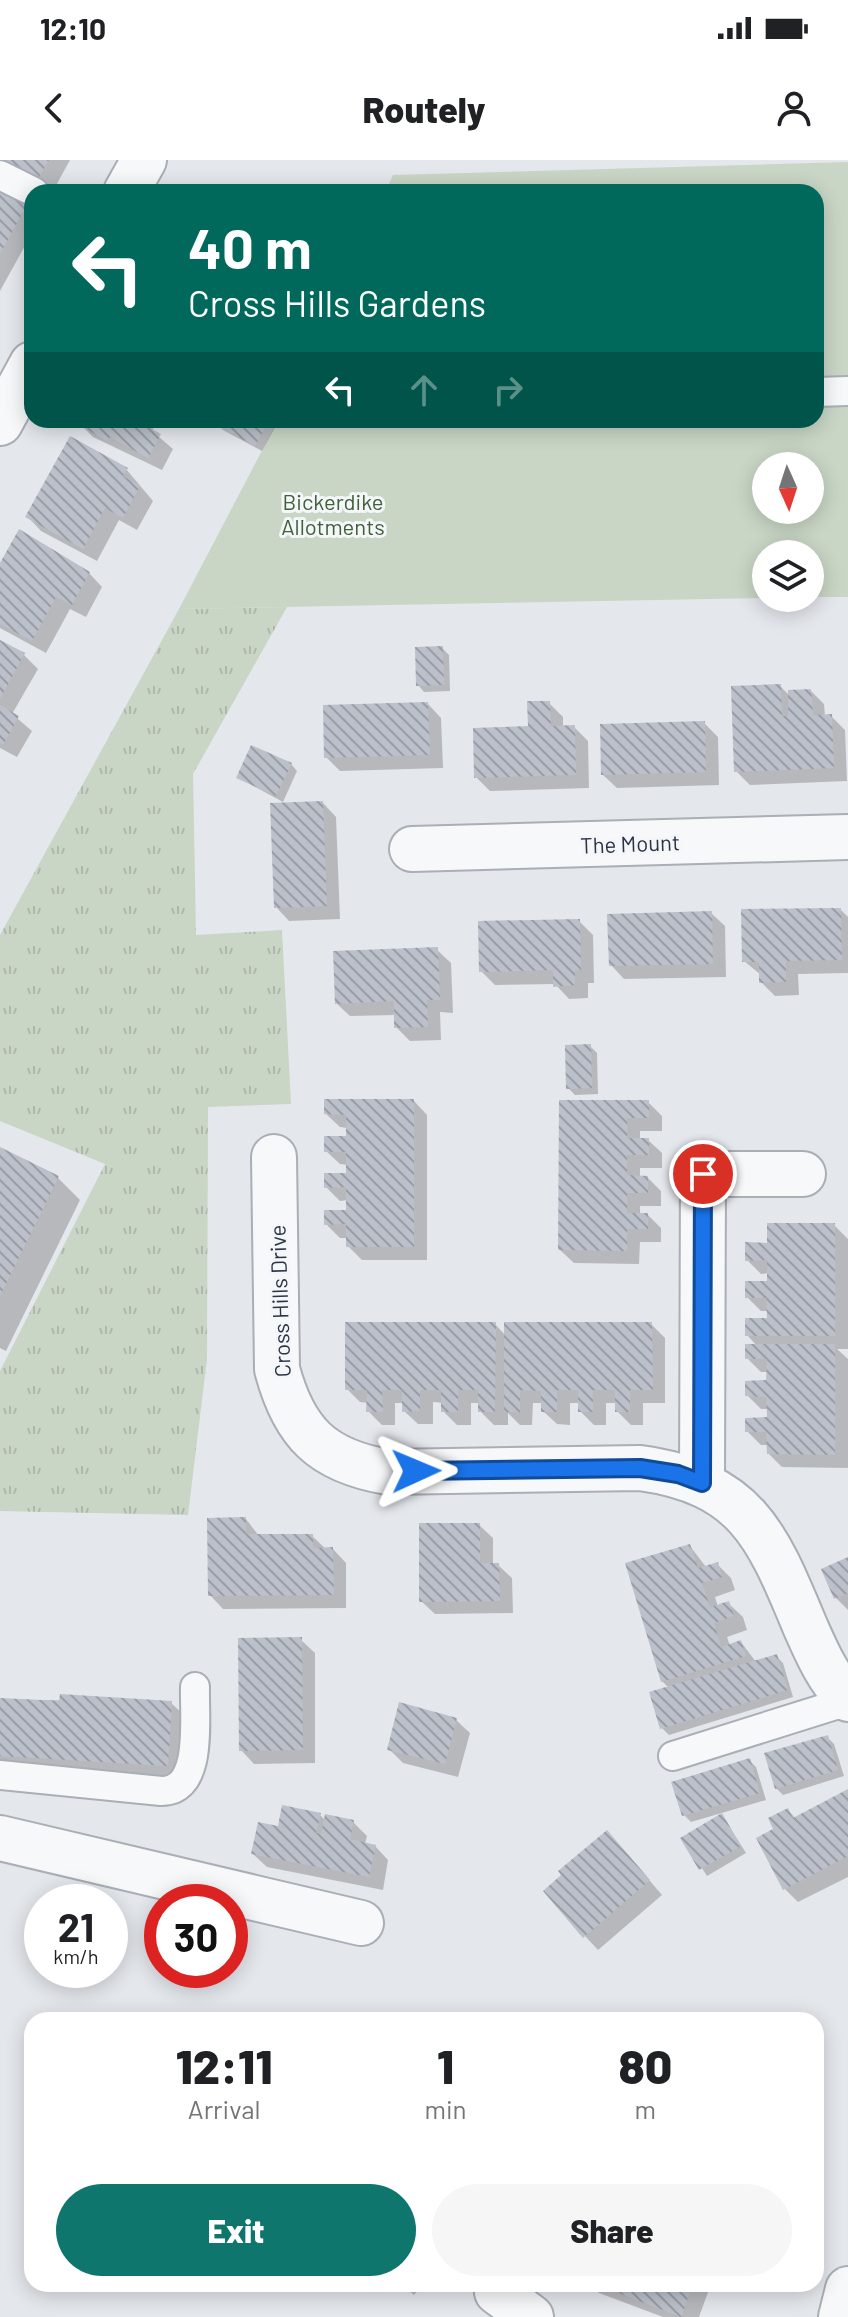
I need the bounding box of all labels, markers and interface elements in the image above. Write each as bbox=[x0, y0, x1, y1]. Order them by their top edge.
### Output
text: 12:10 bbox=[40, 10, 106, 46]
icon: back bbox=[32, 86, 76, 130]
icon: person bbox=[772, 86, 816, 130]
text: Routely bbox=[363, 87, 485, 130]
text: 40 m bbox=[188, 213, 312, 280]
icon: left bbox=[56, 216, 160, 320]
text: Cross Hills Gardens bbox=[188, 281, 486, 324]
icon: left bbox=[318, 368, 362, 412]
icon: ahead bbox=[402, 368, 446, 412]
icon: right bbox=[486, 368, 530, 412]
north arrow bbox=[752, 452, 824, 524]
map controls bbox=[752, 452, 824, 612]
park label: Bickerdike Allotments bbox=[281, 488, 385, 539]
button: layers bbox=[752, 540, 824, 612]
street label: The Mount bbox=[580, 828, 680, 858]
pin bbox=[669, 1140, 737, 1208]
icon: arrive bbox=[681, 1152, 725, 1196]
street label: Cross Hills Drive bbox=[263, 1224, 295, 1378]
position arrow bbox=[374, 1429, 458, 1513]
speed limit sign: 30 bbox=[144, 1884, 248, 1988]
text: 21 bbox=[58, 1902, 94, 1950]
text: km/h bbox=[53, 1944, 99, 1968]
text: 12:11 bbox=[176, 2036, 273, 2094]
text: 1 bbox=[437, 2036, 454, 2094]
text: 80 bbox=[618, 2036, 672, 2094]
text: Arrival bbox=[188, 2093, 261, 2124]
text: min bbox=[424, 2093, 467, 2124]
text: m bbox=[635, 2093, 656, 2124]
button: Exit bbox=[56, 2184, 416, 2276]
button: Share bbox=[432, 2184, 792, 2276]

